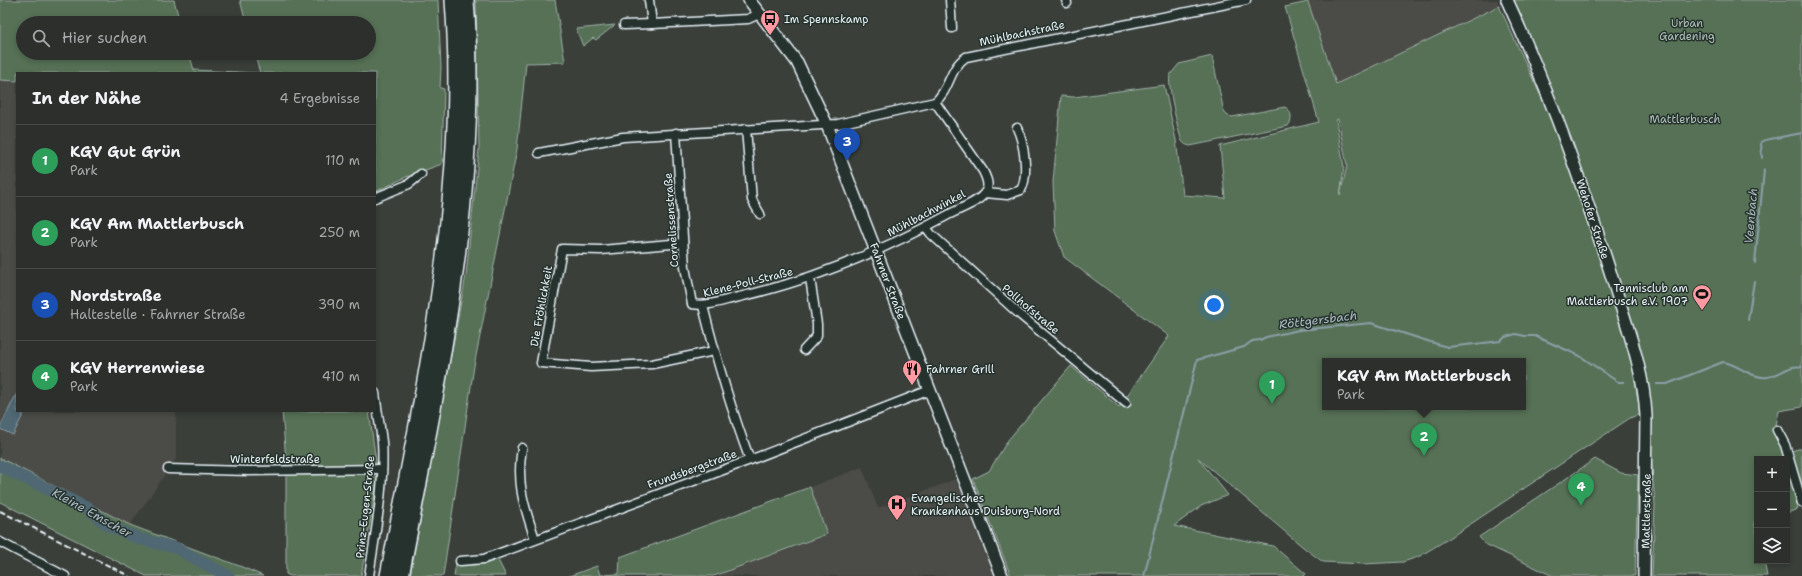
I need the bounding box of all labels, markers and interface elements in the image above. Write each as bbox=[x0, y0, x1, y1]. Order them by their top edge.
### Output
bus stop icon: Im Spennskamp bbox=[759, 8, 781, 36]
place label: Im Spennskamp bbox=[784, 12, 868, 27]
search box bbox=[16, 16, 376, 60]
park label: Urban Gardening bbox=[1659, 16, 1715, 44]
street label: Mühlbachstraße bbox=[978, 17, 1066, 50]
icon: search bbox=[30, 27, 52, 49]
text: Hier suchen bbox=[62, 28, 147, 48]
text: In der Nähe bbox=[32, 87, 141, 109]
text: 4 Ergebnisse bbox=[280, 90, 360, 107]
park label: Mattlerbusch bbox=[1650, 112, 1721, 127]
pin: 3 bbox=[834, 128, 860, 161]
text: KGV Gut Grün bbox=[70, 142, 180, 162]
text: 1 bbox=[42, 152, 48, 169]
text: 110 m bbox=[325, 152, 360, 169]
text: Park bbox=[70, 162, 98, 179]
street label: Cornelissenstraße bbox=[661, 172, 682, 268]
street label: Wehofer Straße bbox=[1572, 177, 1613, 261]
street label: Mühlbachwinkel bbox=[884, 186, 969, 240]
water label: Veenbach bbox=[1741, 187, 1761, 245]
text: KGV Am Mattlerbusch bbox=[70, 214, 244, 234]
text: 2 bbox=[40, 224, 50, 241]
text: 250 m bbox=[319, 224, 360, 241]
text: Park bbox=[70, 234, 98, 251]
street label: Fahrner Straße bbox=[866, 241, 909, 322]
street label: Die Fröhlichkeit bbox=[527, 264, 556, 348]
street label: Klene-Poll-Straße bbox=[702, 264, 795, 301]
street label: Pollhofstraße bbox=[999, 281, 1063, 338]
place label: Tennisclub am Mattlerbusch e.V. 1907 bbox=[1567, 281, 1689, 309]
sports icon: Tennisclub am Mattlerbusch e.V. 1907 bbox=[1691, 283, 1713, 311]
text: Nordstraße bbox=[70, 286, 162, 306]
your location bbox=[1204, 295, 1224, 315]
text: 3 bbox=[40, 296, 50, 313]
text: 390 m bbox=[318, 296, 360, 313]
text: Haltestelle · Fahrner Straße bbox=[70, 306, 246, 323]
water label: Röttgersbach bbox=[1278, 307, 1358, 333]
text: KGV Herrenwiese bbox=[70, 358, 205, 378]
restaurant icon: Fahrner Grill bbox=[901, 358, 923, 386]
popup bbox=[1322, 358, 1526, 410]
place label: Fahrner Grill bbox=[926, 362, 995, 377]
text: KGV Am Mattlerbusch bbox=[1337, 366, 1511, 386]
text: 4 bbox=[40, 368, 50, 385]
text: 410 m bbox=[322, 368, 360, 385]
pin: 1 bbox=[1259, 371, 1285, 404]
text: Park bbox=[70, 378, 98, 395]
text: Park bbox=[1337, 386, 1365, 403]
pin: 2 bbox=[1411, 423, 1437, 456]
street label: Frundsbergstraße bbox=[645, 446, 739, 493]
street label: Winterfeldstraße bbox=[230, 452, 320, 467]
street label: Prinz-Eugen-Straße bbox=[353, 455, 378, 559]
map controls bbox=[1754, 456, 1790, 564]
button: + bbox=[1754, 456, 1790, 492]
pin: 4 bbox=[1568, 473, 1594, 506]
street label: Mattlerstraße bbox=[1638, 473, 1655, 549]
water label: Kleine Emscher bbox=[49, 484, 135, 542]
place label: Evangelisches Krankenhaus Duisburg-Nord bbox=[911, 491, 1060, 519]
button: − bbox=[1754, 492, 1790, 528]
hospital icon: Evangelisches Krankenhaus Duisburg-Nord bbox=[886, 493, 908, 521]
button: layers bbox=[1754, 528, 1790, 564]

